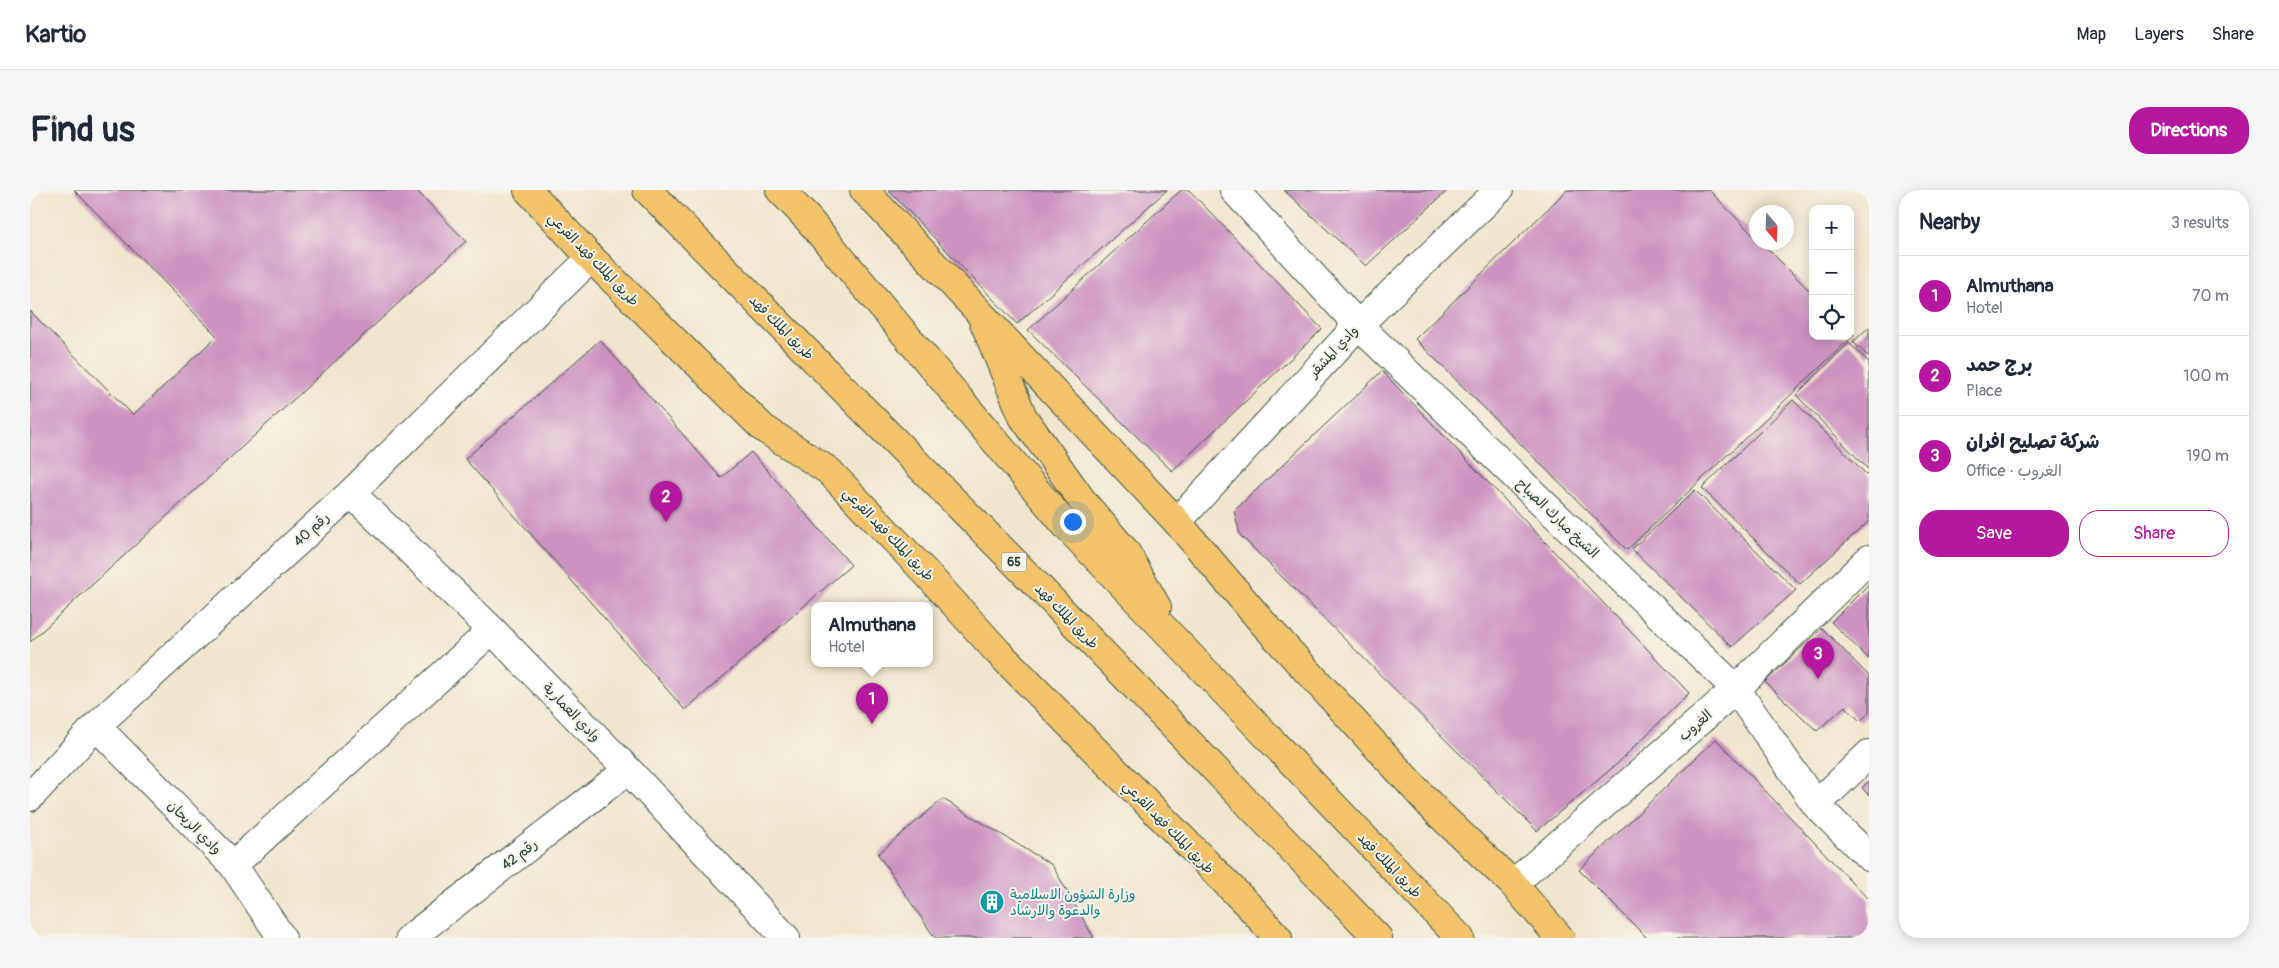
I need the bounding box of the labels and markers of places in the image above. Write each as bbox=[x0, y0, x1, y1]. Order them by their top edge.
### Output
pin: 2 bbox=[650, 481, 682, 522]
pin: 3 bbox=[1802, 638, 1834, 679]
pin: 1 bbox=[856, 683, 888, 724]
place label: وزارة الشؤون الاسلامية والدعوة والارشاد bbox=[1010, 886, 1135, 920]
building icon: وزارة الشؤون الاسلامية والدعوة والارشاد bbox=[979, 889, 1005, 915]

